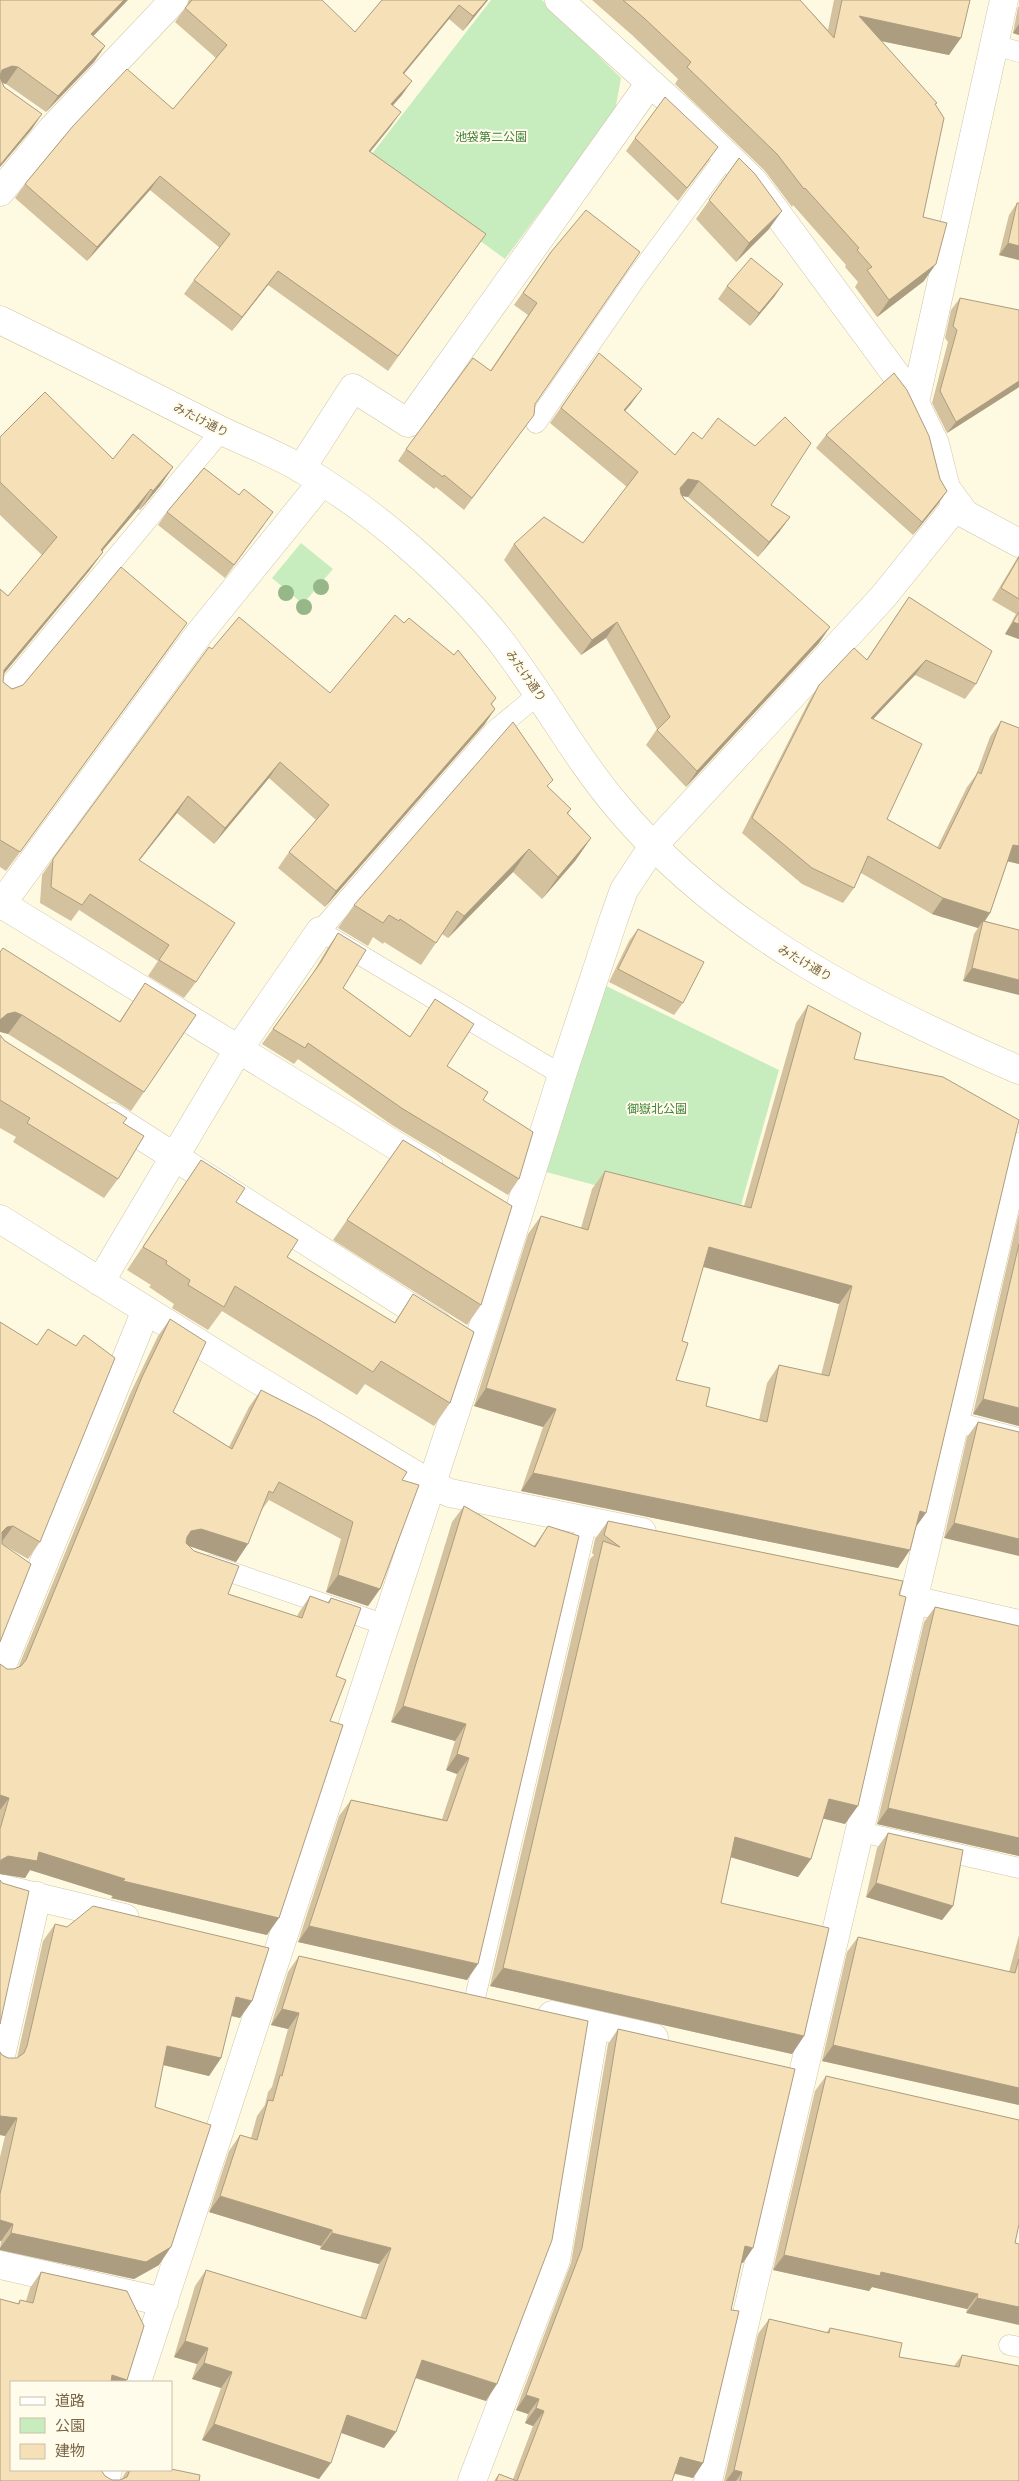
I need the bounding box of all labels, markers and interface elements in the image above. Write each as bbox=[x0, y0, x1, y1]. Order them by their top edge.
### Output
park label: 池袋第二公園 bbox=[455, 130, 527, 144]
street label: みたけ通り bbox=[171, 400, 231, 440]
street label: みたけ通り bbox=[503, 647, 549, 705]
street label: みたけ通り bbox=[776, 942, 834, 984]
park label: 御嶽北公園 bbox=[627, 1102, 687, 1116]
legend bbox=[10, 2381, 172, 2471]
text: 道路 bbox=[55, 2392, 85, 2410]
text: 公園 bbox=[55, 2417, 85, 2435]
text: 建物 bbox=[55, 2442, 85, 2460]

